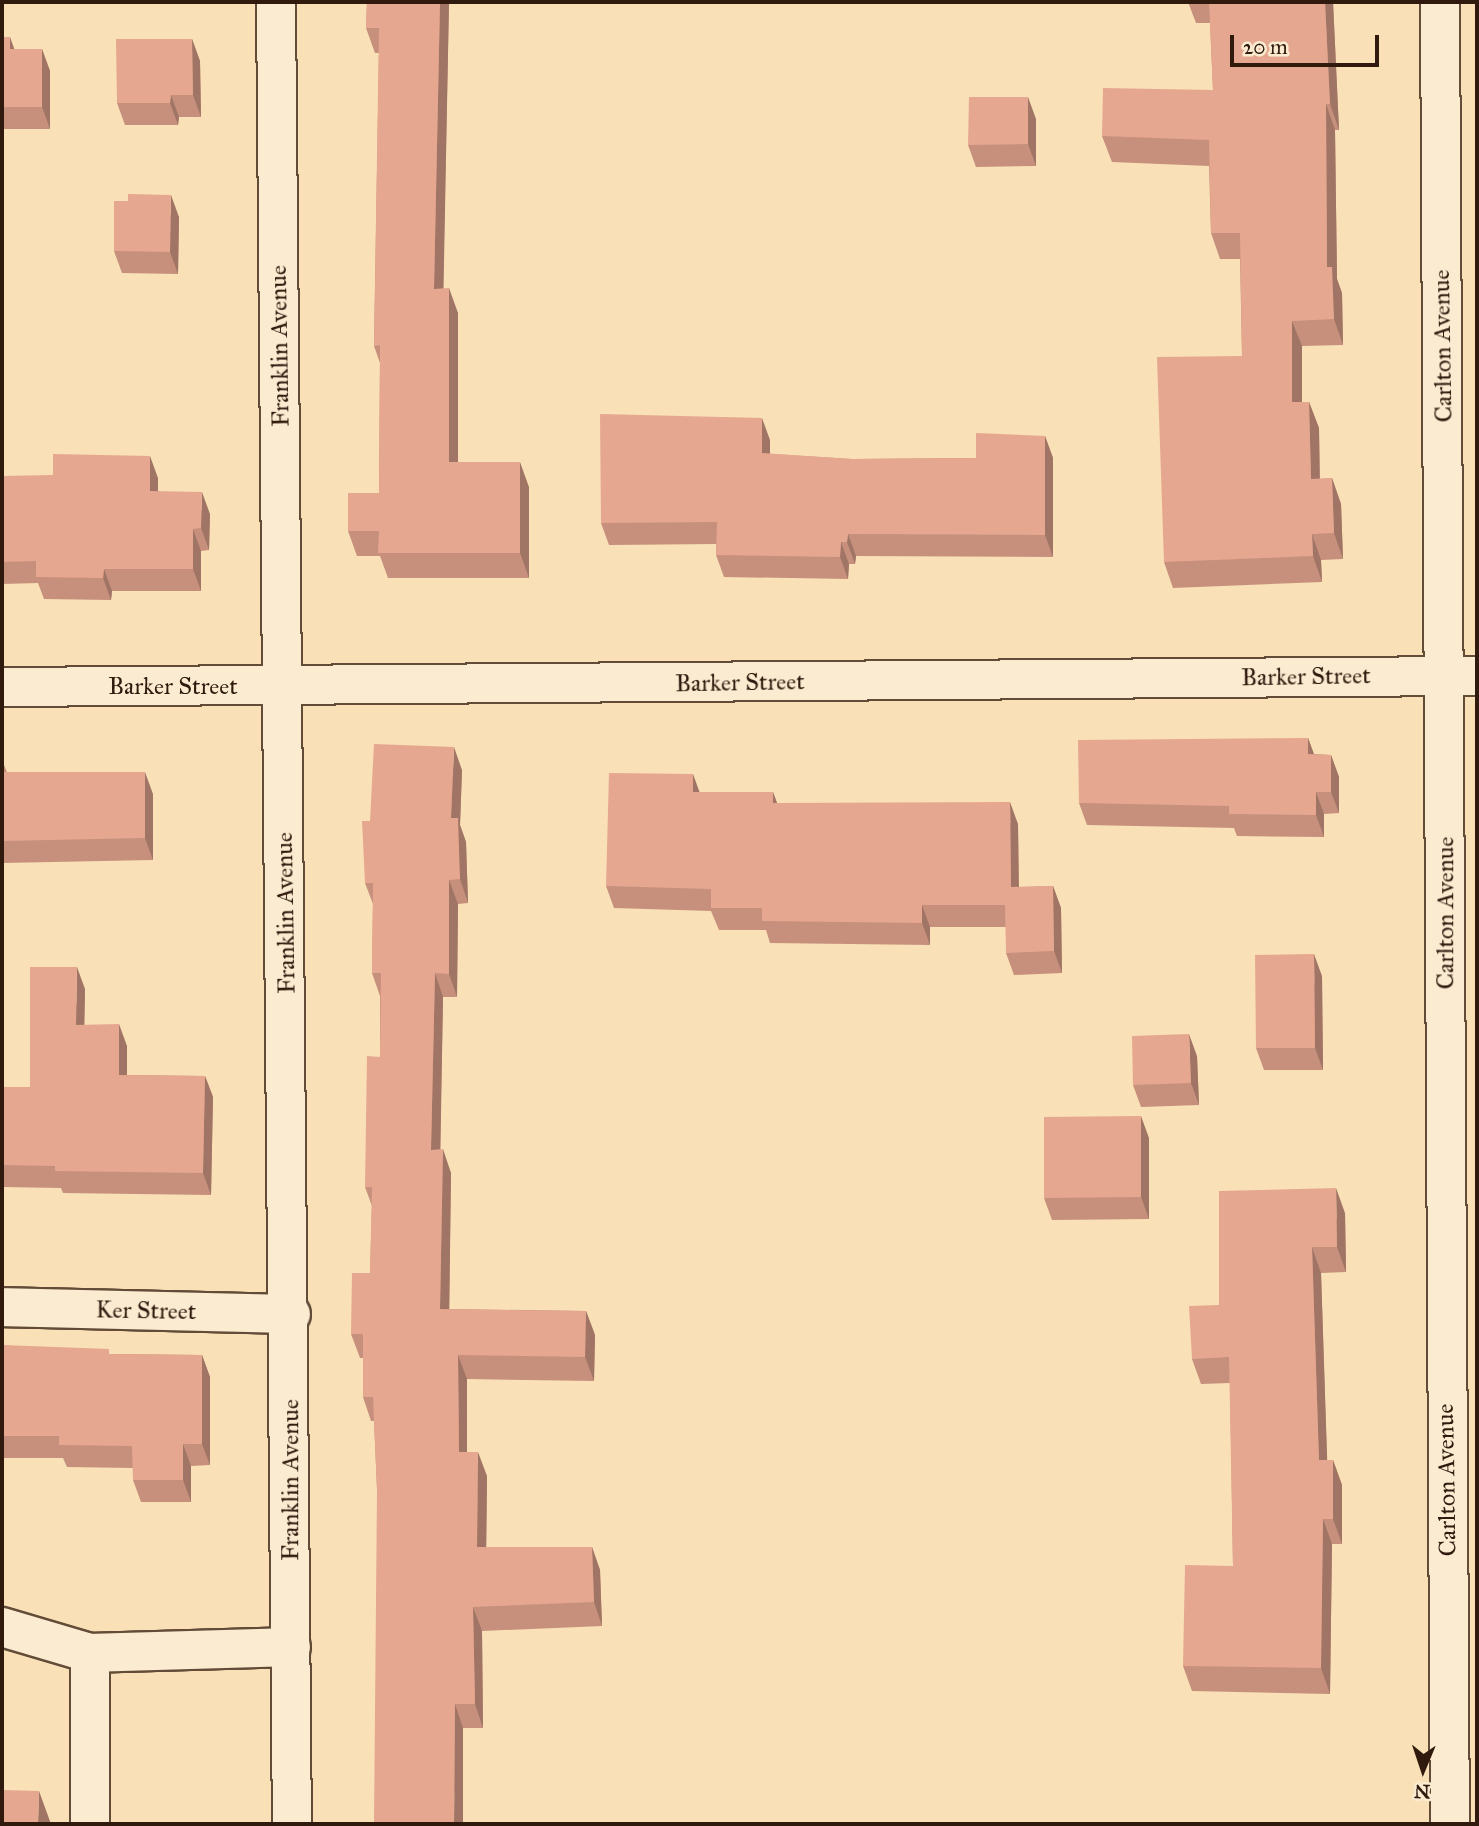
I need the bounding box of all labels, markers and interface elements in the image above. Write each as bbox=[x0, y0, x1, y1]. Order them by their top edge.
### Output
scale bar bbox=[1234, 21, 1383, 65]
text: 20 m bbox=[1243, 34, 1288, 60]
street label: Franklin Avenue bbox=[264, 265, 296, 427]
street label: Carlton Avenue bbox=[1427, 269, 1459, 423]
street label: Barker Street bbox=[1241, 661, 1371, 693]
street label: Barker Street bbox=[675, 667, 805, 699]
street label: Barker Street bbox=[108, 673, 238, 701]
street label: Franklin Avenue bbox=[270, 832, 302, 994]
street label: Carlton Avenue bbox=[1432, 837, 1460, 989]
street label: Ker Street bbox=[95, 1296, 197, 1326]
street label: Franklin Avenue bbox=[277, 1399, 305, 1561]
street label: Carlton Avenue bbox=[1431, 1403, 1463, 1557]
north arrow bbox=[1388, 1735, 1458, 1805]
text: N bbox=[1414, 1780, 1431, 1803]

